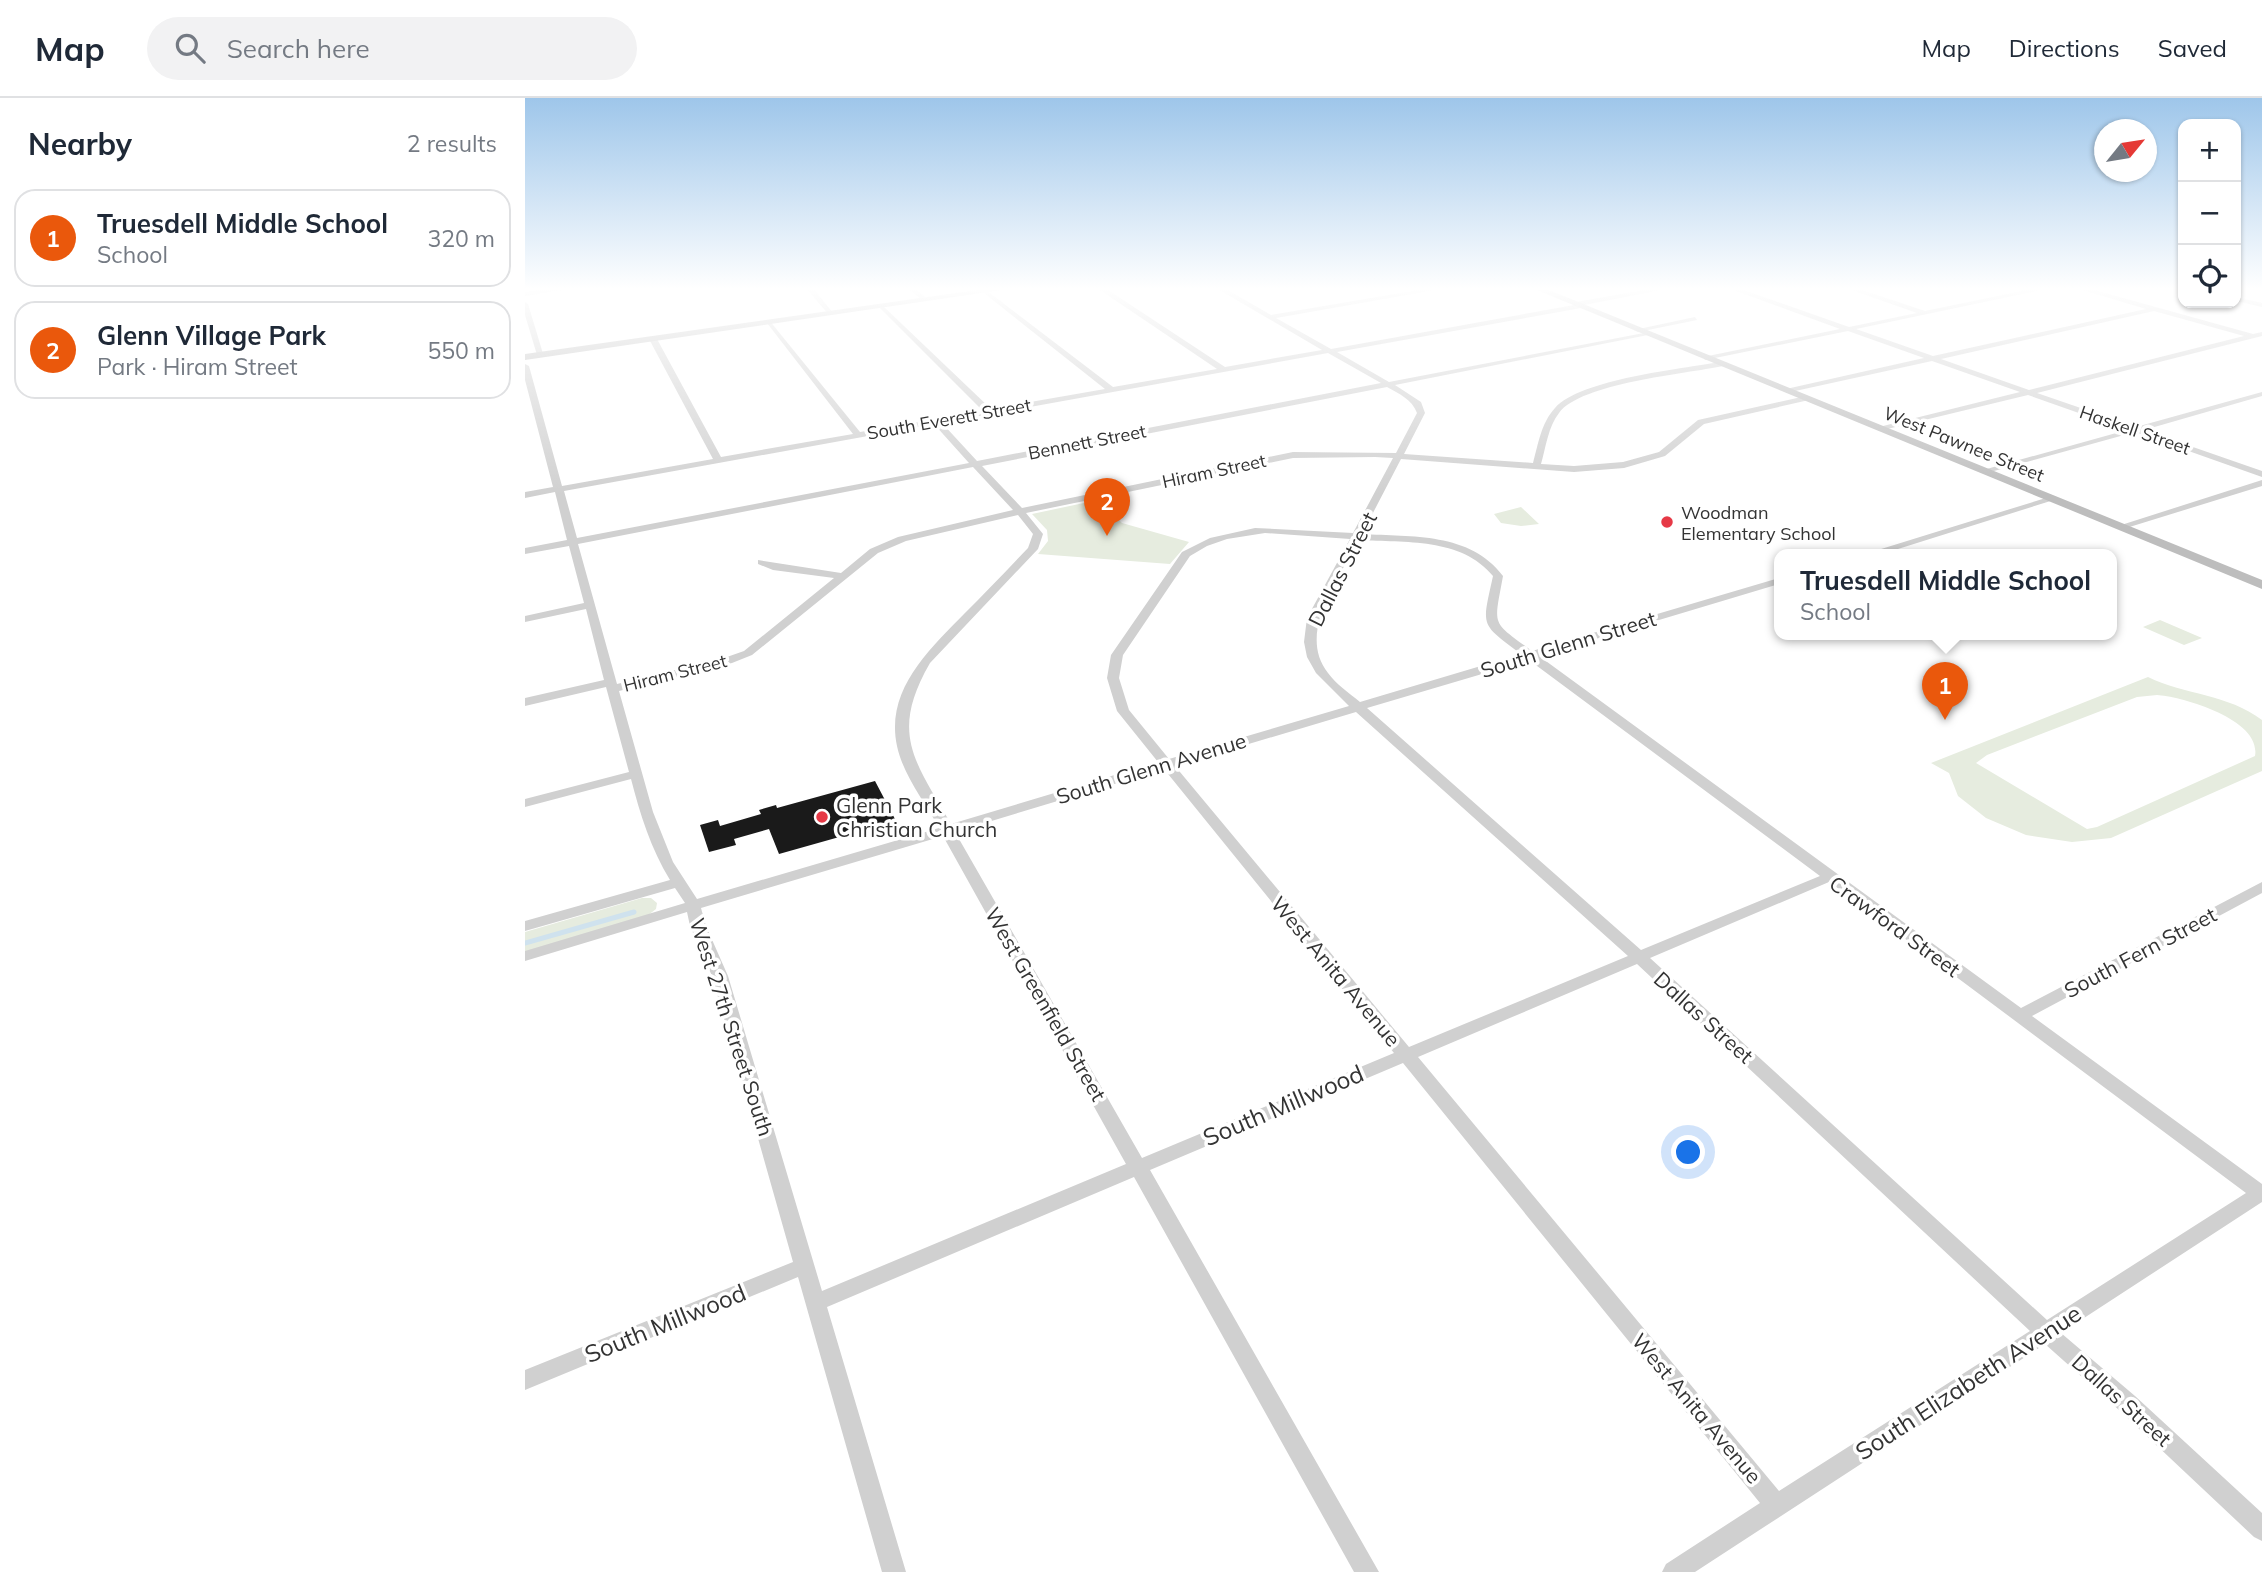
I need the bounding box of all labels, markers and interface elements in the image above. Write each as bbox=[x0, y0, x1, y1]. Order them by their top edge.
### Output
search box bbox=[147, 17, 637, 80]
text: Map bbox=[35, 28, 105, 69]
icon: search bbox=[171, 29, 209, 67]
text: Search here bbox=[227, 32, 370, 65]
text: Map bbox=[1921, 33, 1971, 63]
text: Directions bbox=[2009, 33, 2120, 63]
text: Saved bbox=[2158, 33, 2227, 63]
north arrow bbox=[2094, 119, 2157, 182]
map controls bbox=[2178, 119, 2241, 308]
button: + bbox=[2178, 119, 2241, 182]
text: Nearby bbox=[28, 125, 132, 163]
text: 2 results bbox=[407, 129, 497, 158]
button: − bbox=[2178, 182, 2241, 245]
text: Truesdell Middle School bbox=[97, 207, 388, 240]
text: 1 bbox=[46, 224, 60, 253]
text: 320 m bbox=[427, 224, 495, 253]
text: School bbox=[97, 240, 168, 269]
button: locate bbox=[2178, 245, 2241, 308]
text: Glenn Village Park bbox=[97, 319, 326, 352]
text: 2 bbox=[46, 336, 60, 365]
text: 550 m bbox=[427, 336, 495, 365]
text: Park · Hiram Street bbox=[97, 352, 298, 381]
street label: South Everett Street bbox=[865, 393, 1033, 445]
street label: Haskell Street bbox=[2077, 400, 2193, 460]
street label: West Pawnee Street bbox=[1880, 401, 2048, 487]
street label: Bennett Street bbox=[1026, 419, 1148, 465]
street label: Hiram Street bbox=[1160, 449, 1268, 493]
pin: 2 bbox=[1084, 478, 1130, 536]
place label: Woodman Elementary School bbox=[1681, 501, 1836, 545]
street label: Dallas Street bbox=[1302, 507, 1382, 631]
marker: Woodman Elementary School bbox=[1659, 514, 1675, 530]
popup bbox=[1774, 549, 2117, 640]
text: Truesdell Middle School bbox=[1800, 564, 2091, 597]
text: School bbox=[1800, 597, 1871, 626]
street label: South Glenn Street bbox=[1477, 605, 1659, 683]
street label: Hiram Street bbox=[621, 649, 729, 697]
pin: 1 bbox=[1922, 662, 1968, 720]
street label: South Glenn Avenue bbox=[1053, 727, 1249, 809]
place label: Glenn Park Christian Church bbox=[836, 792, 997, 842]
marker: Glenn Park Christian Church bbox=[814, 809, 830, 825]
street label: Crawford Street bbox=[1825, 870, 1965, 982]
street label: West Anita Avenue bbox=[1266, 891, 1406, 1051]
street label: South Fern Street bbox=[2059, 901, 2221, 1003]
street label: West Greenfield Street bbox=[980, 903, 1112, 1105]
street label: West 27th Street South bbox=[684, 915, 780, 1139]
street label: Dallas Street bbox=[1649, 966, 1759, 1068]
street label: South Millwood bbox=[1198, 1058, 1368, 1152]
your location bbox=[1671, 1135, 1705, 1169]
street label: South Millwood bbox=[580, 1277, 750, 1369]
street label: South Elizabeth Avenue bbox=[1849, 1298, 2087, 1466]
street label: West Anita Avenue bbox=[1627, 1328, 1767, 1488]
street label: Dallas Street bbox=[2067, 1349, 2177, 1451]

